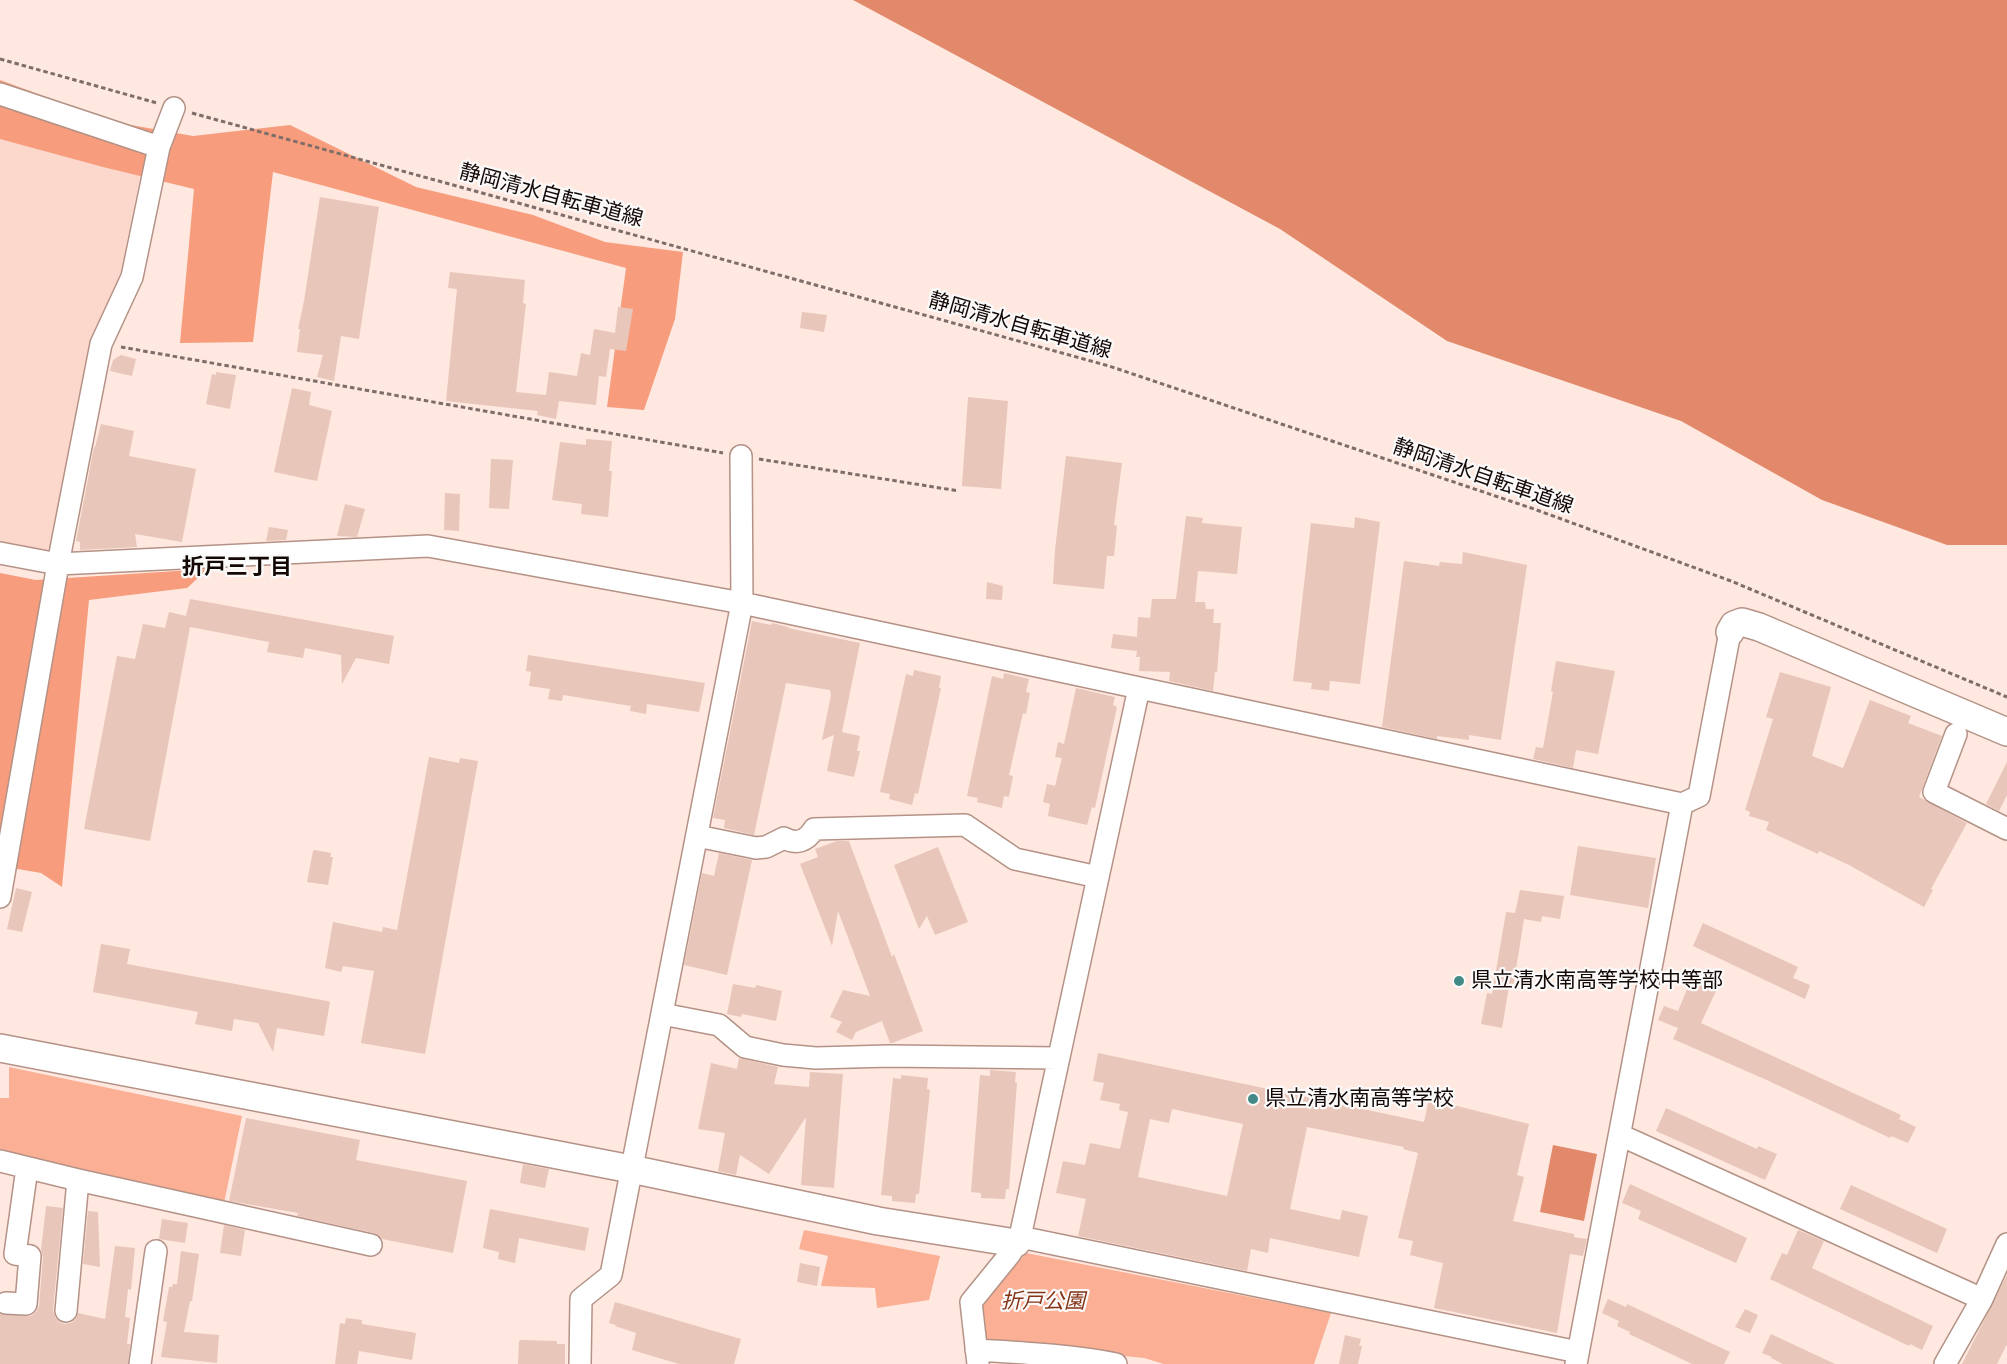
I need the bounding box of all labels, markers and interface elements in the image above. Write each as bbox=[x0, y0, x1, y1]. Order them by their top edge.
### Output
street label: 静岡清水自転車道線 bbox=[456, 159, 646, 233]
street label: 静岡清水自転車道線 bbox=[926, 288, 1114, 364]
street label: 静岡清水自転車道線 bbox=[1390, 434, 1576, 520]
district label: 折戸三丁目 bbox=[182, 555, 292, 581]
place label: 県立清水南高等学校中等部 bbox=[1471, 968, 1723, 994]
marker: 県立清水南高等学校中等部 bbox=[1452, 974, 1466, 988]
place label: 県立清水南高等学校 bbox=[1265, 1086, 1454, 1112]
marker: 県立清水南高等学校 bbox=[1246, 1092, 1260, 1106]
park label: 折戸公園 bbox=[1001, 1289, 1085, 1315]

